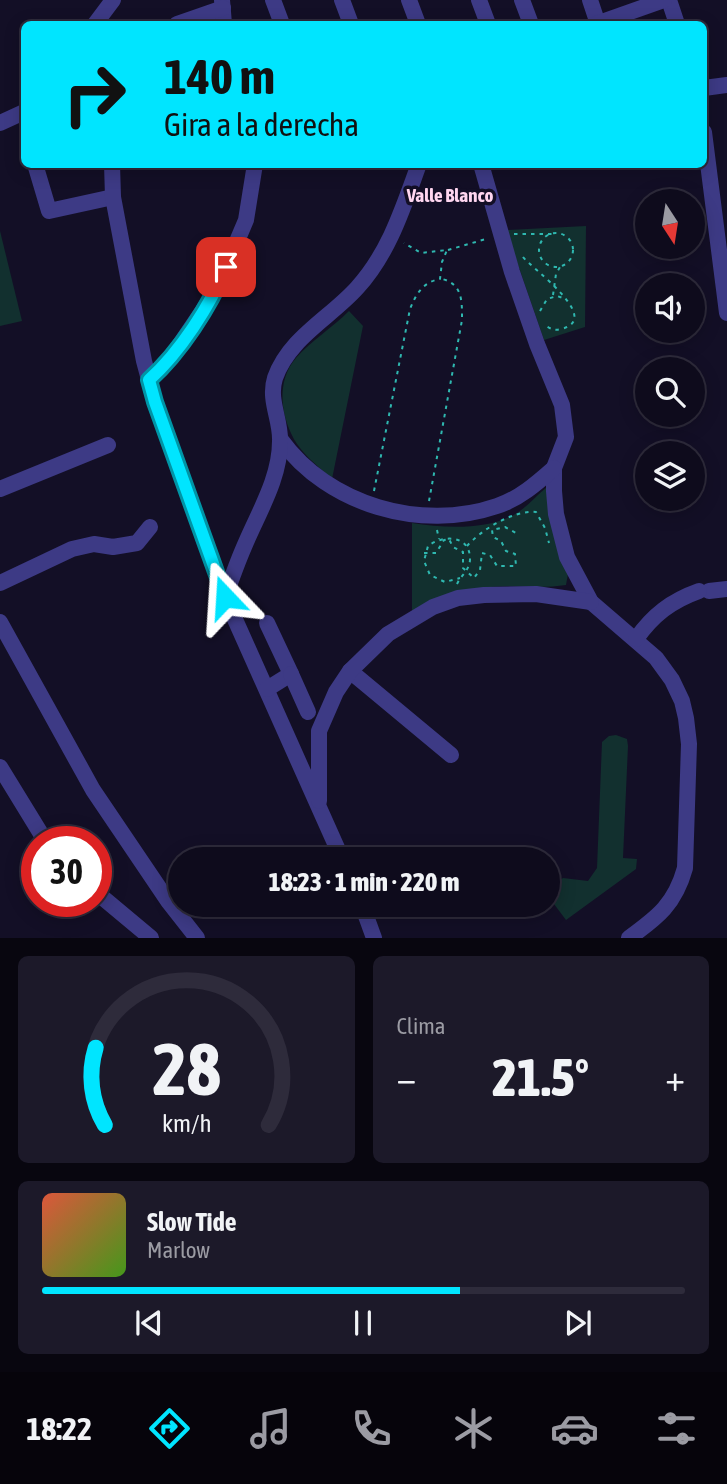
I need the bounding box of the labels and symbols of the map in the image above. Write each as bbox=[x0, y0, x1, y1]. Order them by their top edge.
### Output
district label: Valle Blanco bbox=[406, 184, 493, 206]
north arrow bbox=[635, 189, 705, 259]
pin bbox=[196, 237, 256, 297]
position arrow bbox=[188, 560, 262, 634]
speed limit sign: 30 bbox=[21, 826, 112, 917]

